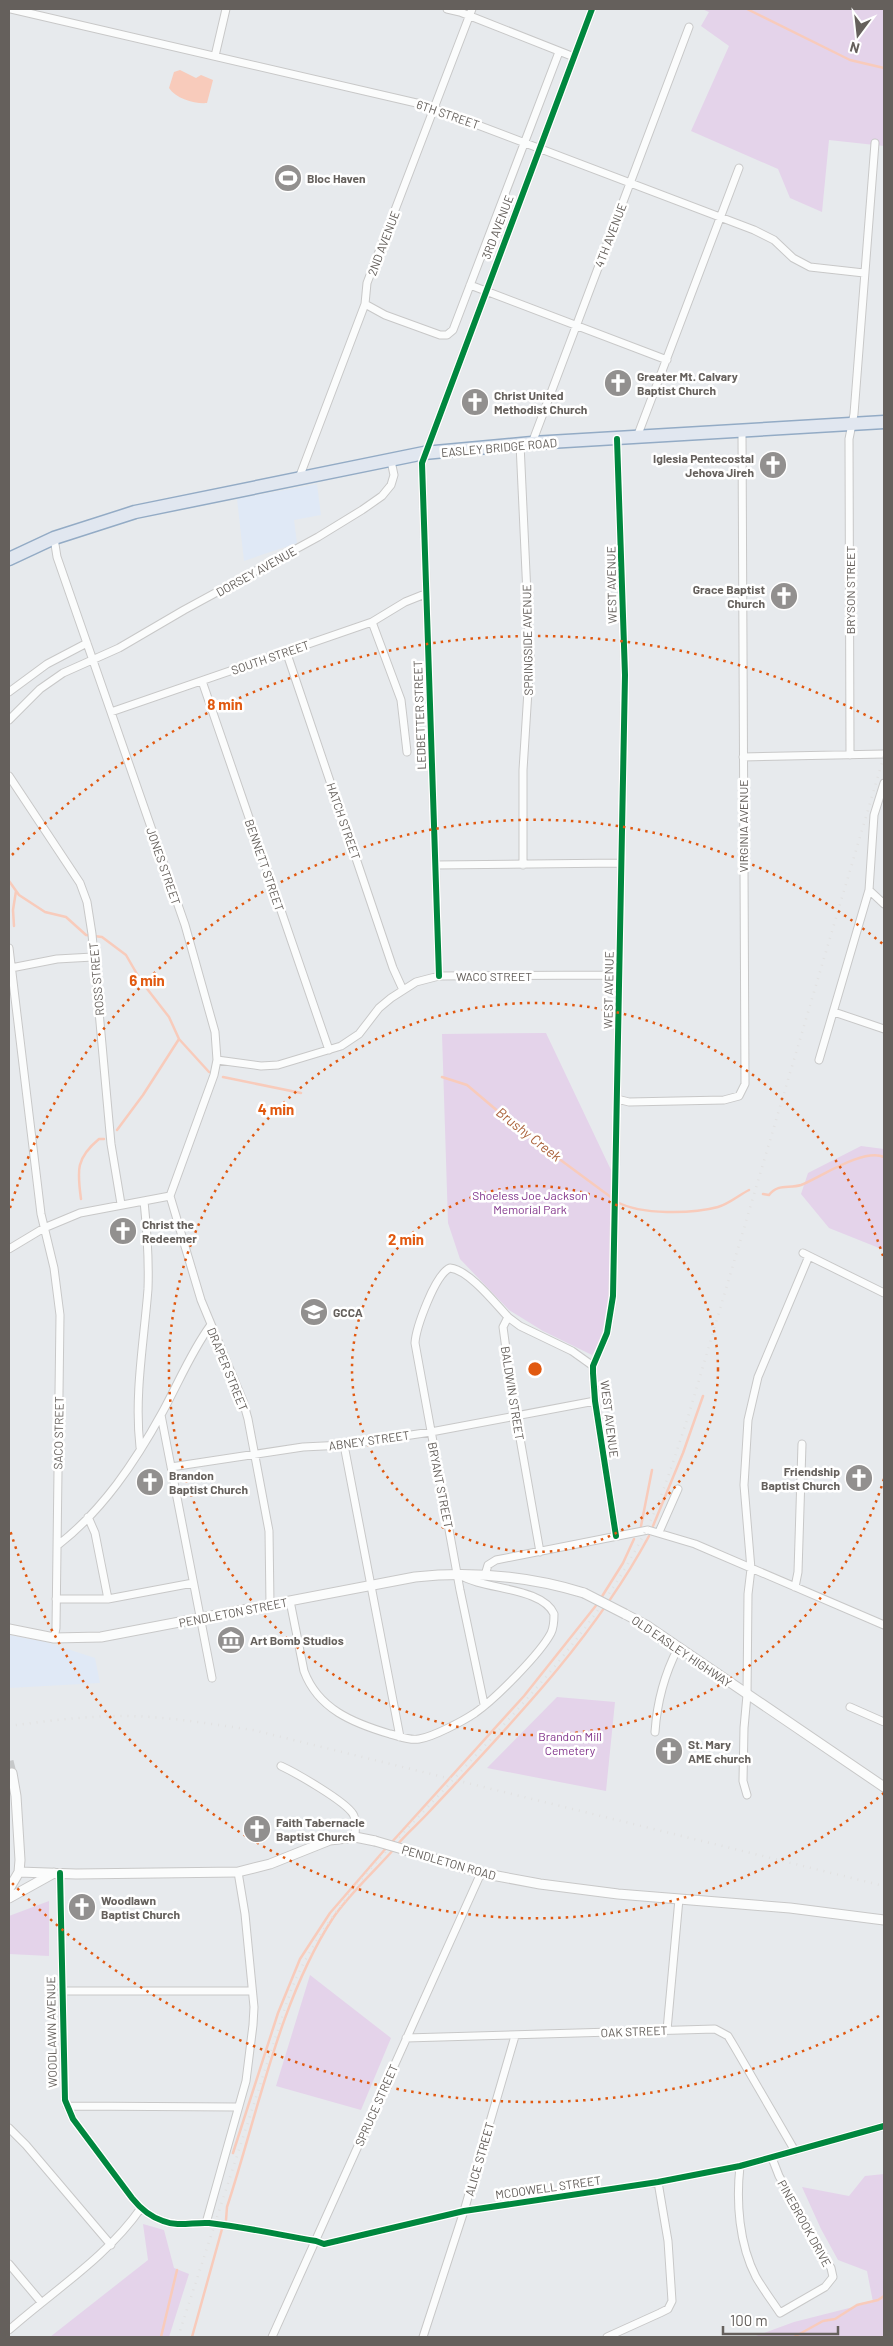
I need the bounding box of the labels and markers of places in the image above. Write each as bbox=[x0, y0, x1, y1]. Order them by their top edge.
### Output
sports icon: Bloc Haven bbox=[273, 163, 303, 193]
place label: Bloc Haven bbox=[307, 171, 366, 185]
church icon: Greater Mt. Calvary Baptist Church bbox=[603, 368, 633, 398]
place label: Greater Mt. Calvary Baptist Church bbox=[637, 369, 738, 397]
church icon: Christ United Methodist Church bbox=[460, 387, 490, 417]
place label: Christ United Methodist Church bbox=[494, 388, 587, 416]
church icon: Iglesia Pentecostal Jehova Jireh bbox=[758, 450, 788, 480]
place label: Iglesia Pentecostal Jehova Jireh bbox=[653, 451, 754, 479]
church icon: Grace Baptist Church bbox=[769, 581, 799, 611]
place label: Grace Baptist Church bbox=[693, 582, 765, 610]
church icon: Christ the Redeemer bbox=[108, 1216, 138, 1246]
place label: Christ the Redeemer bbox=[142, 1217, 197, 1245]
school or university icon: GCCA bbox=[299, 1297, 329, 1327]
place label: GCCA bbox=[333, 1305, 363, 1319]
centre of rings bbox=[526, 1360, 544, 1378]
church icon: Friendship Baptist Church bbox=[844, 1463, 874, 1493]
place label: Friendship Baptist Church bbox=[761, 1464, 840, 1492]
church icon: Brandon Baptist Church bbox=[135, 1467, 165, 1497]
place label: Brandon Baptist Church bbox=[169, 1468, 248, 1496]
museum icon: Art Bomb Studios bbox=[216, 1625, 246, 1655]
place label: Art Bomb Studios bbox=[250, 1633, 344, 1647]
church icon: St. Mary AME church bbox=[654, 1736, 684, 1766]
place label: St. Mary AME church bbox=[688, 1737, 751, 1765]
church icon: Faith Tabernacle Baptist Church bbox=[242, 1814, 272, 1844]
place label: Faith Tabernacle Baptist Church bbox=[276, 1815, 365, 1843]
church icon: Woodlawn Baptist Church bbox=[67, 1892, 97, 1922]
place label: Woodlawn Baptist Church bbox=[101, 1893, 180, 1921]

